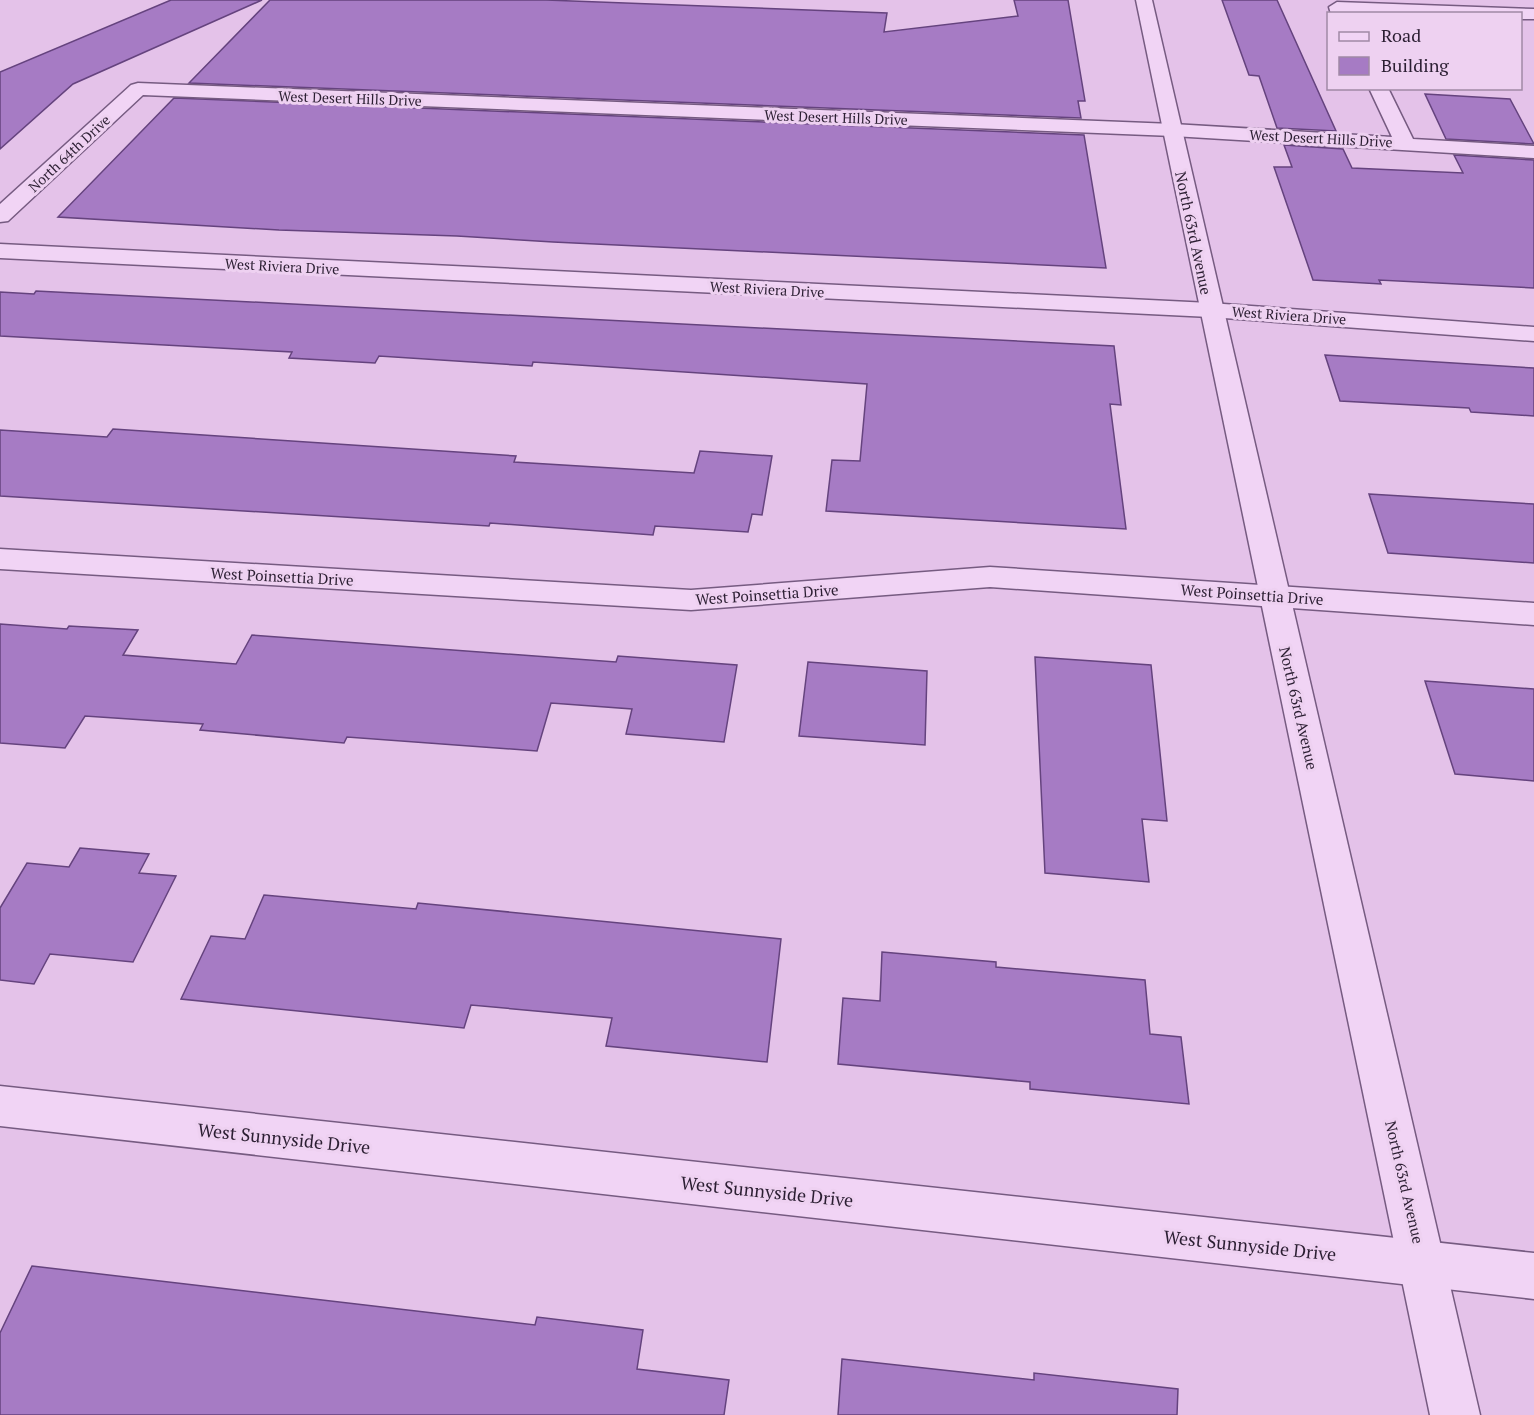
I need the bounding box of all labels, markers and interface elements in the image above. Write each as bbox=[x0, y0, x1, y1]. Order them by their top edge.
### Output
legend bbox=[1327, 12, 1522, 90]
text: Road bbox=[1381, 23, 1421, 47]
text: Building bbox=[1381, 53, 1449, 77]
street label: West Desert Hills Drive bbox=[278, 86, 422, 110]
street label: West Desert Hills Drive bbox=[764, 105, 908, 129]
street label: North 64th Drive bbox=[24, 110, 114, 196]
street label: West Desert Hills Drive bbox=[1249, 125, 1393, 151]
street label: North 63rd Avenue bbox=[1171, 169, 1217, 297]
street label: West Riviera Drive bbox=[224, 254, 340, 278]
street label: West Riviera Drive bbox=[709, 277, 825, 301]
street label: West Riviera Drive bbox=[1231, 302, 1347, 328]
street label: West Poinsettia Drive bbox=[210, 562, 354, 590]
street label: West Poinsettia Drive bbox=[695, 579, 839, 609]
street label: West Poinsettia Drive bbox=[1180, 579, 1324, 609]
street label: North 63rd Avenue bbox=[1275, 645, 1323, 771]
street label: West Sunnyside Drive bbox=[196, 1117, 372, 1159]
street label: North 63rd Avenue bbox=[1381, 1119, 1429, 1245]
street label: West Sunnyside Drive bbox=[679, 1170, 855, 1212]
street label: West Sunnyside Drive bbox=[1162, 1224, 1338, 1266]

